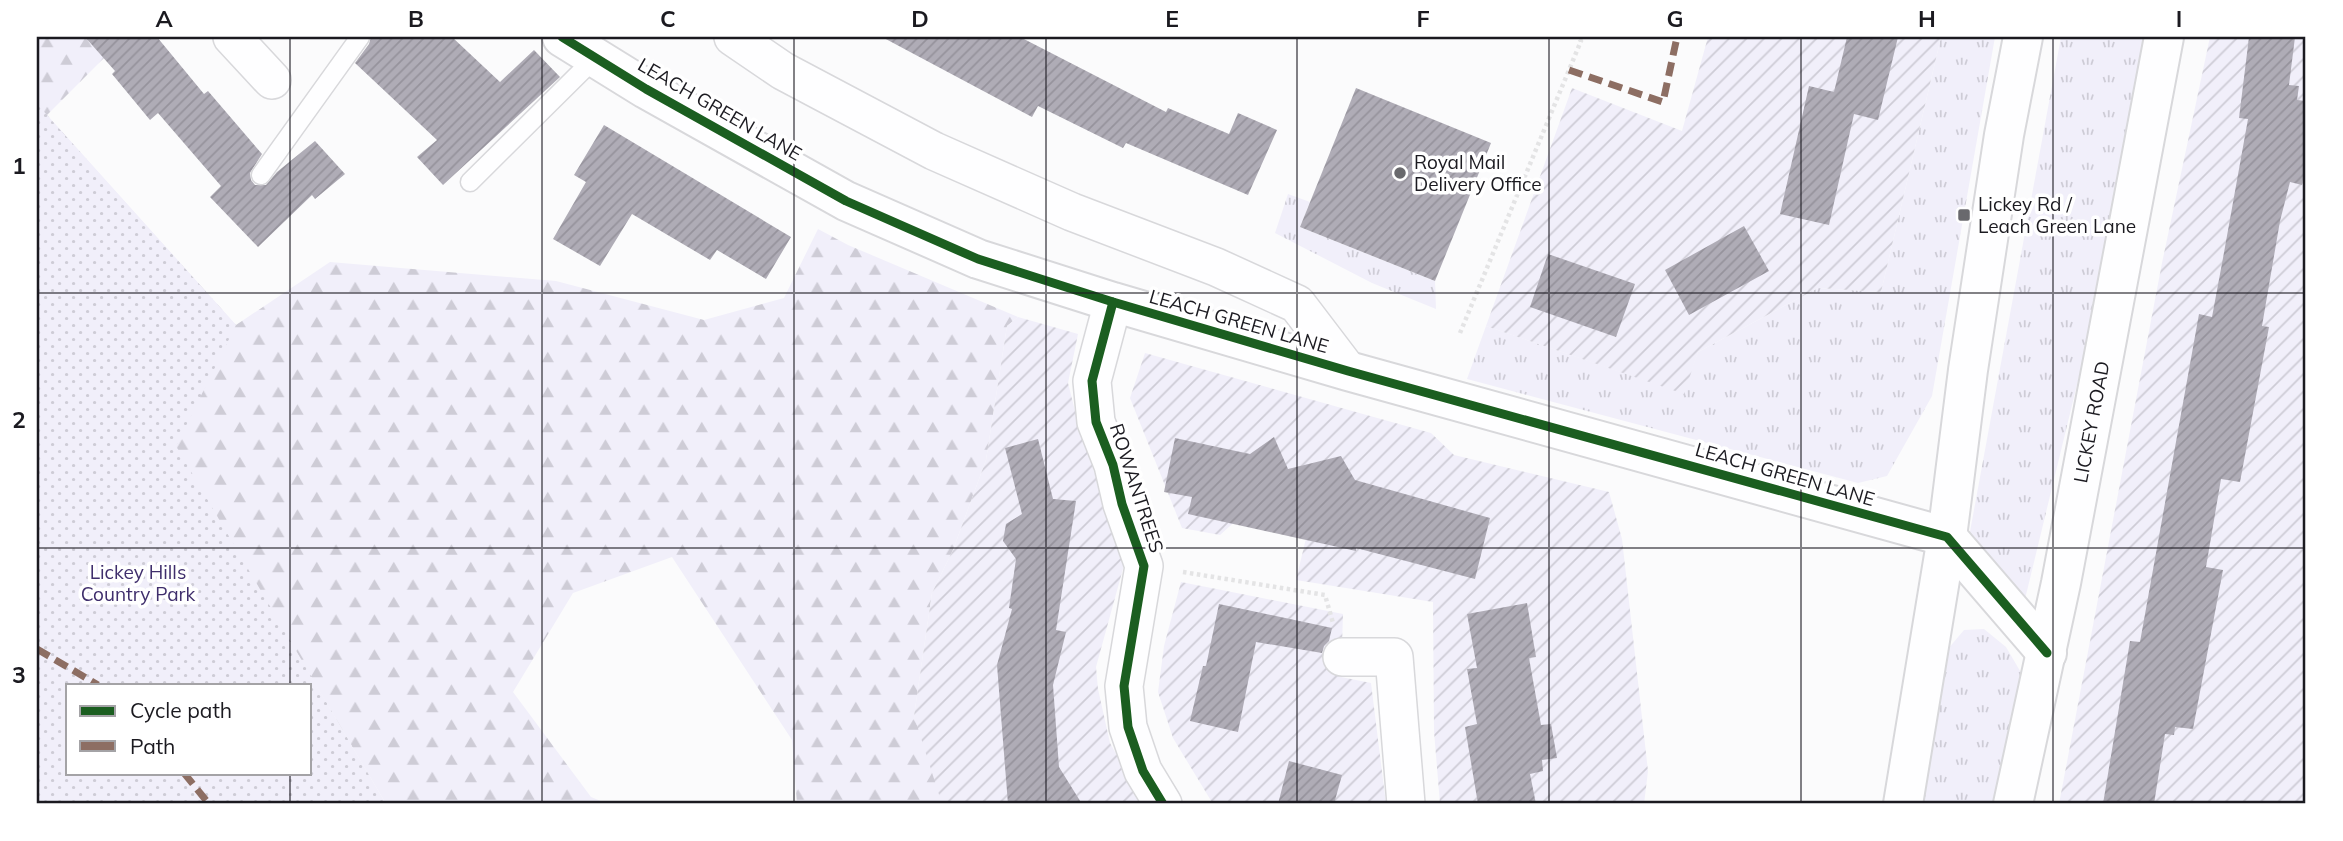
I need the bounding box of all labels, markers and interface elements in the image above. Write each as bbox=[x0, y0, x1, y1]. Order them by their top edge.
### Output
text: A bbox=[155, 4, 173, 33]
text: B bbox=[408, 4, 424, 33]
text: C bbox=[660, 4, 676, 33]
text: D bbox=[911, 4, 929, 33]
text: E bbox=[1165, 4, 1179, 33]
text: F bbox=[1416, 4, 1430, 33]
text: G bbox=[1666, 4, 1684, 33]
text: H bbox=[1918, 4, 1936, 33]
text: I bbox=[2176, 4, 2182, 33]
street label: LEACH GREEN LANE bbox=[634, 52, 806, 166]
place label: Royal Mail Delivery Office bbox=[1414, 150, 1542, 196]
text: 1 bbox=[12, 151, 26, 180]
marker: Royal Mail Delivery Office bbox=[1392, 165, 1408, 181]
place label: Lickey Rd / Leach Green Lane bbox=[1978, 192, 2136, 238]
marker: Lickey Rd / Leach Green Lane bbox=[1956, 207, 1972, 223]
street label: LEACH GREEN LANE bbox=[1147, 284, 1331, 358]
street label: LICKEY ROAD bbox=[2068, 359, 2115, 485]
text: 2 bbox=[12, 405, 26, 434]
street label: ROWANTREES bbox=[1105, 420, 1169, 556]
street label: LEACH GREEN LANE bbox=[1693, 437, 1877, 511]
park label: Lickey Hills Country Park bbox=[81, 560, 195, 606]
text: 3 bbox=[12, 660, 26, 689]
legend bbox=[66, 684, 312, 774]
text: Cycle path bbox=[130, 697, 232, 723]
text: Path bbox=[130, 733, 175, 759]

